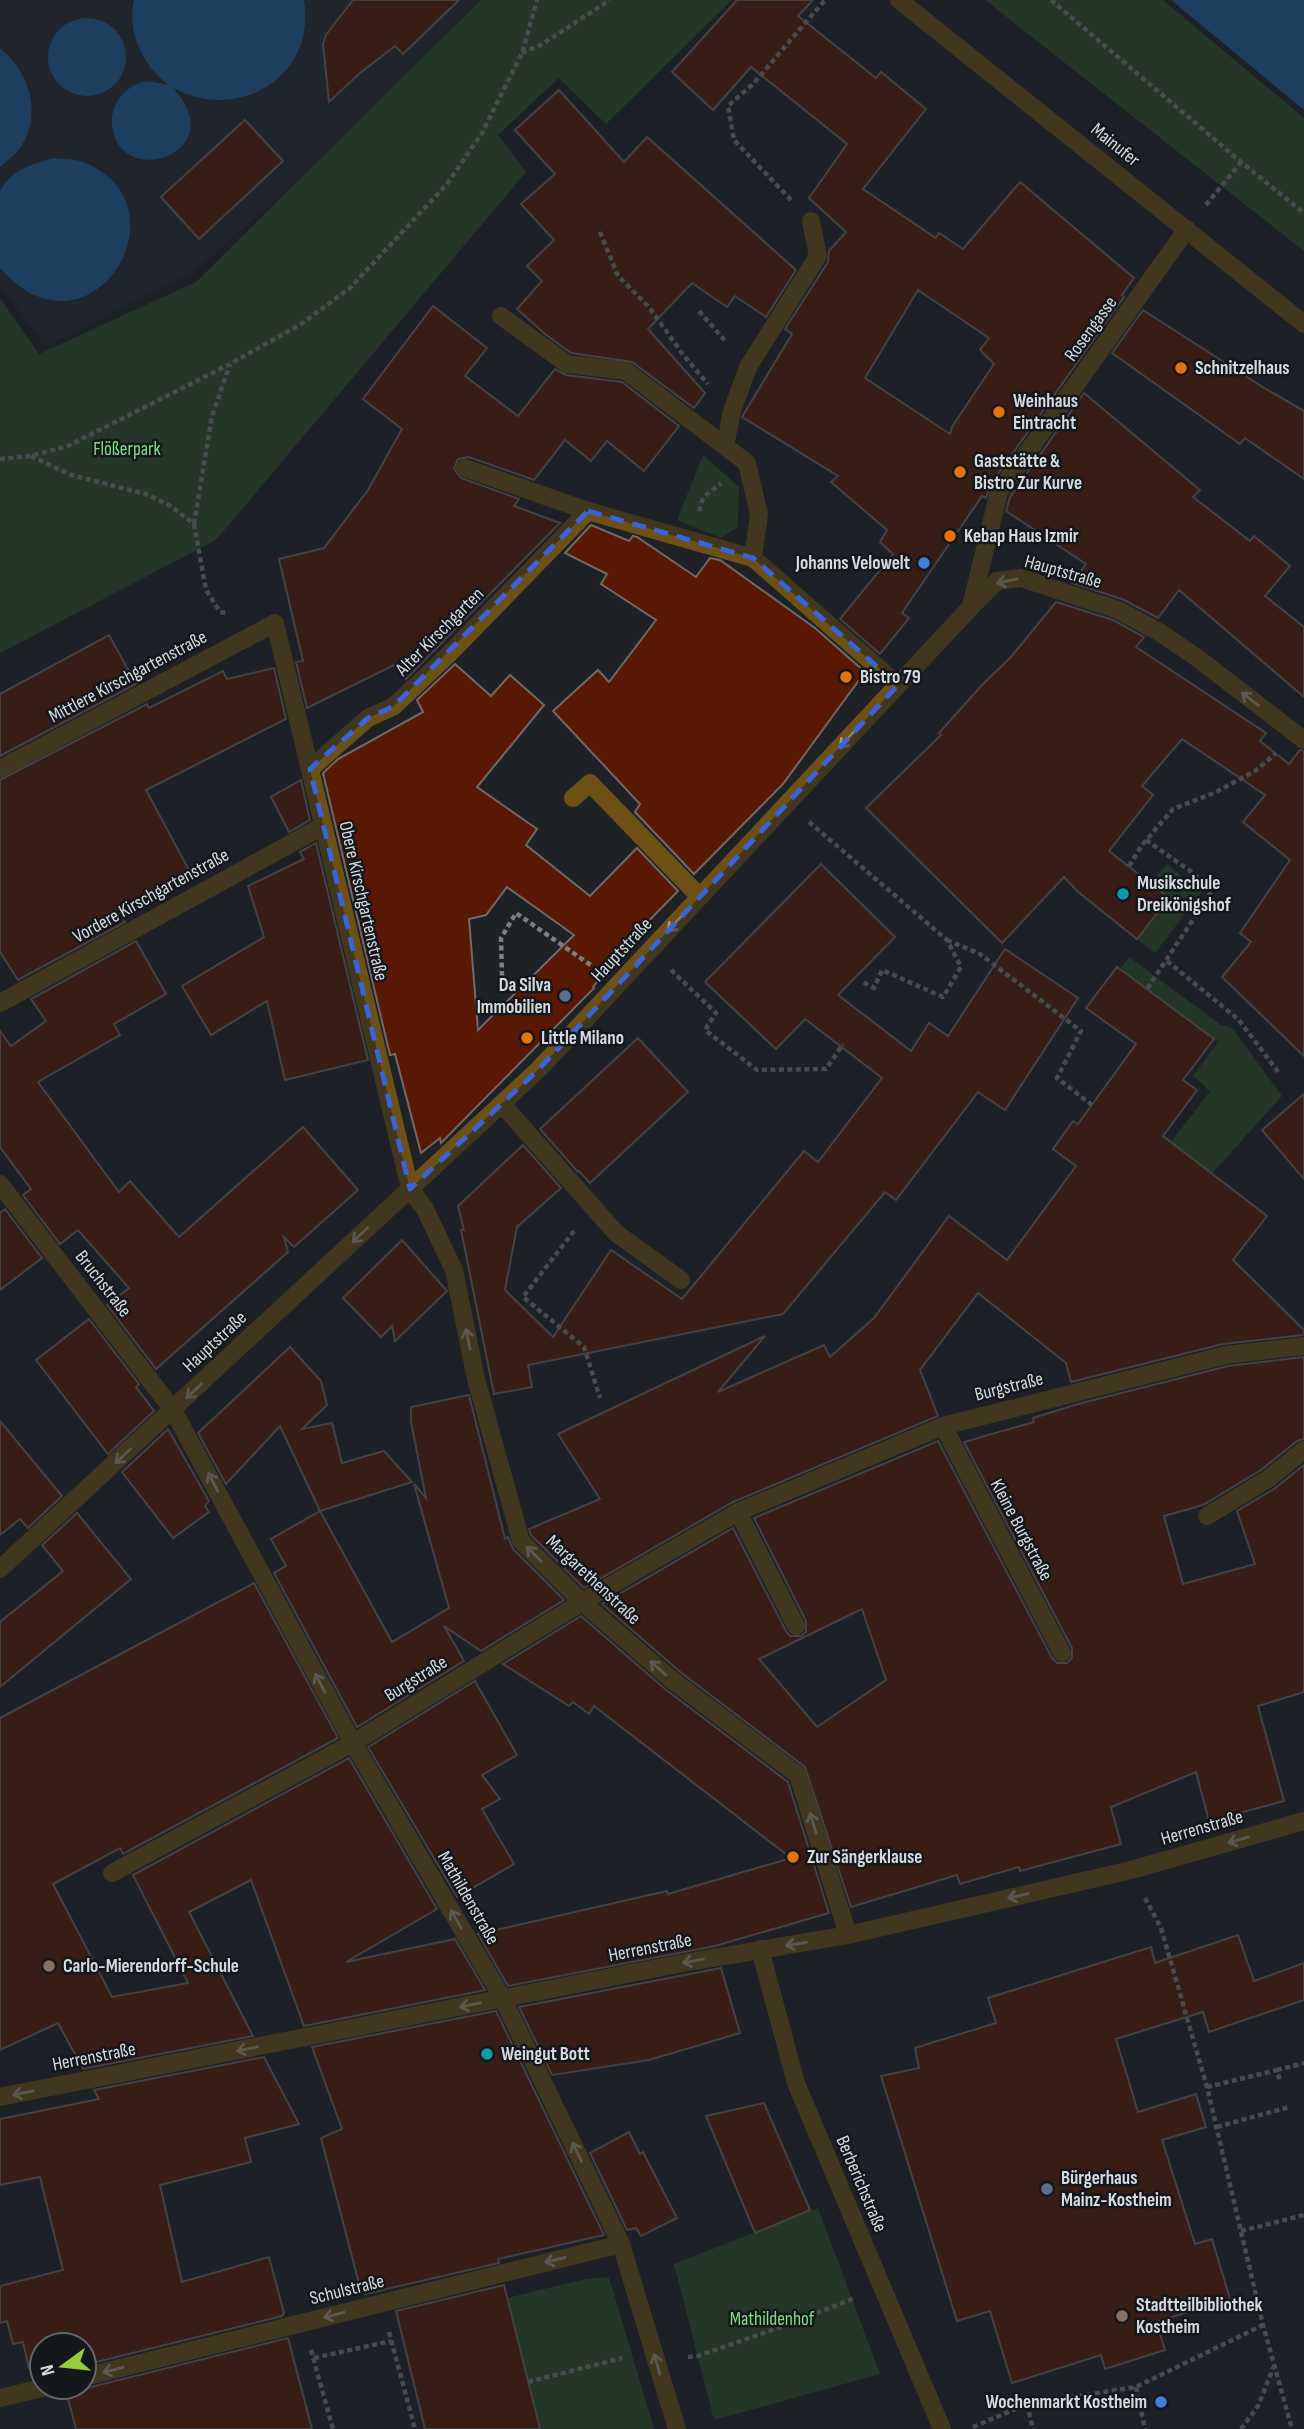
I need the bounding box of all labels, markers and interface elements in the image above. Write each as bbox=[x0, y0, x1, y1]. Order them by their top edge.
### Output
street label: Mainufer bbox=[1086, 118, 1145, 172]
street label: Rosengasse bbox=[1060, 292, 1122, 366]
place label: Schnitzelhaus bbox=[1195, 357, 1290, 380]
marker: Schnitzelhaus bbox=[1173, 360, 1189, 376]
place label: Weinhaus Eintracht bbox=[1013, 390, 1078, 435]
marker: Weinhaus Eintracht bbox=[991, 404, 1007, 420]
park label: Flößerpark bbox=[93, 438, 162, 461]
place label: Gaststätte & Bistro Zur Kurve bbox=[974, 450, 1082, 495]
marker: Gaststätte & Bistro Zur Kurve bbox=[952, 464, 968, 480]
place label: Kebap Haus Izmir bbox=[964, 525, 1079, 548]
marker: Kebap Haus Izmir bbox=[942, 528, 958, 544]
street label: Hauptstraße bbox=[1022, 550, 1104, 594]
place label: Johanns Velowelt bbox=[795, 552, 910, 575]
marker: Johanns Velowelt bbox=[916, 555, 932, 571]
one-way arrow bbox=[996, 576, 1018, 589]
street label: Alter Kirschgarten bbox=[390, 583, 489, 682]
street label: Mittlere Kirschgartenstraße bbox=[45, 626, 211, 728]
place label: Bistro 79 bbox=[860, 666, 921, 689]
marker: Bistro 79 bbox=[838, 669, 854, 685]
one-way arrow bbox=[1241, 691, 1260, 706]
one-way arrow bbox=[838, 731, 855, 748]
street label: Obere Kirschgartenstraße bbox=[333, 819, 393, 983]
street label: Vordere Kirschgartenstraße bbox=[69, 844, 233, 948]
place label: Musikschule Dreikönigshof bbox=[1137, 872, 1232, 917]
marker: Musikschule Dreikönigshof bbox=[1115, 886, 1131, 902]
street label: Hauptstraße bbox=[587, 913, 657, 987]
one-way arrow bbox=[666, 915, 683, 932]
place label: Da Silva Immobilien bbox=[477, 974, 551, 1019]
marker: Da Silva Immobilien bbox=[557, 988, 573, 1004]
place label: Little Milano bbox=[541, 1027, 624, 1050]
marker: Little Milano bbox=[519, 1030, 535, 1046]
one-way arrow bbox=[352, 1227, 369, 1244]
street label: Bruchstraße bbox=[70, 1246, 136, 1322]
street label: Hauptstraße bbox=[178, 1307, 252, 1377]
one-way arrow bbox=[461, 1328, 475, 1351]
street label: Burgstraße bbox=[972, 1367, 1046, 1407]
one-way arrow bbox=[186, 1382, 203, 1399]
one-way arrow bbox=[114, 1448, 132, 1464]
one-way arrow bbox=[205, 1473, 219, 1493]
street label: Kleine Burgstraße bbox=[985, 1475, 1057, 1585]
street label: Margarethenstraße bbox=[541, 1530, 645, 1630]
one-way arrow bbox=[525, 1546, 542, 1563]
street label: Burgstraße bbox=[380, 1651, 452, 1707]
one-way arrow bbox=[649, 1660, 667, 1676]
one-way arrow bbox=[313, 1673, 327, 1694]
street label: Herrenstraße bbox=[1158, 1805, 1246, 1851]
one-way arrow bbox=[806, 1813, 819, 1835]
one-way arrow bbox=[1228, 1834, 1250, 1847]
place label: Zur Sängerklause bbox=[807, 1846, 922, 1869]
street label: Mathildenstraße bbox=[432, 1847, 504, 1949]
marker: Zur Sängerklause bbox=[785, 1849, 801, 1865]
one-way arrow bbox=[1007, 1890, 1030, 1904]
one-way arrow bbox=[449, 1909, 463, 1929]
street label: Herrenstraße bbox=[606, 1929, 694, 1967]
one-way arrow bbox=[785, 1938, 808, 1951]
place label: Carlo-Mierendorff-Schule bbox=[63, 1955, 239, 1978]
one-way arrow bbox=[682, 1955, 705, 1968]
marker: Carlo-Mierendorff-Schule bbox=[41, 1958, 57, 1974]
one-way arrow bbox=[459, 1999, 482, 2013]
street label: Herrenstraße bbox=[50, 2038, 138, 2076]
one-way arrow bbox=[236, 2043, 259, 2056]
place label: Weingut Bott bbox=[501, 2043, 590, 2066]
marker: Weingut Bott bbox=[479, 2046, 495, 2062]
one-way arrow bbox=[13, 2086, 35, 2100]
street label: Berberichstraße bbox=[830, 2132, 892, 2236]
one-way arrow bbox=[569, 2142, 583, 2163]
place label: Bürgerhaus Mainz-Kostheim bbox=[1061, 2167, 1172, 2212]
marker: Bürgerhaus Mainz-Kostheim bbox=[1039, 2181, 1055, 2197]
one-way arrow bbox=[544, 2254, 567, 2267]
street label: Schulstraße bbox=[307, 2270, 387, 2310]
place label: Stadtteilbibliothek Kostheim bbox=[1136, 2294, 1263, 2339]
park label: Mathildenhof bbox=[730, 2308, 815, 2331]
marker: Stadtteilbibliothek Kostheim bbox=[1114, 2308, 1130, 2324]
one-way arrow bbox=[323, 2309, 346, 2322]
north arrow bbox=[28, 2331, 98, 2401]
one-way arrow bbox=[650, 2353, 663, 2375]
text: N bbox=[36, 2362, 60, 2378]
one-way arrow bbox=[102, 2364, 125, 2377]
place label: Wochenmarkt Kostheim bbox=[985, 2391, 1147, 2414]
marker: Wochenmarkt Kostheim bbox=[1153, 2394, 1169, 2410]

